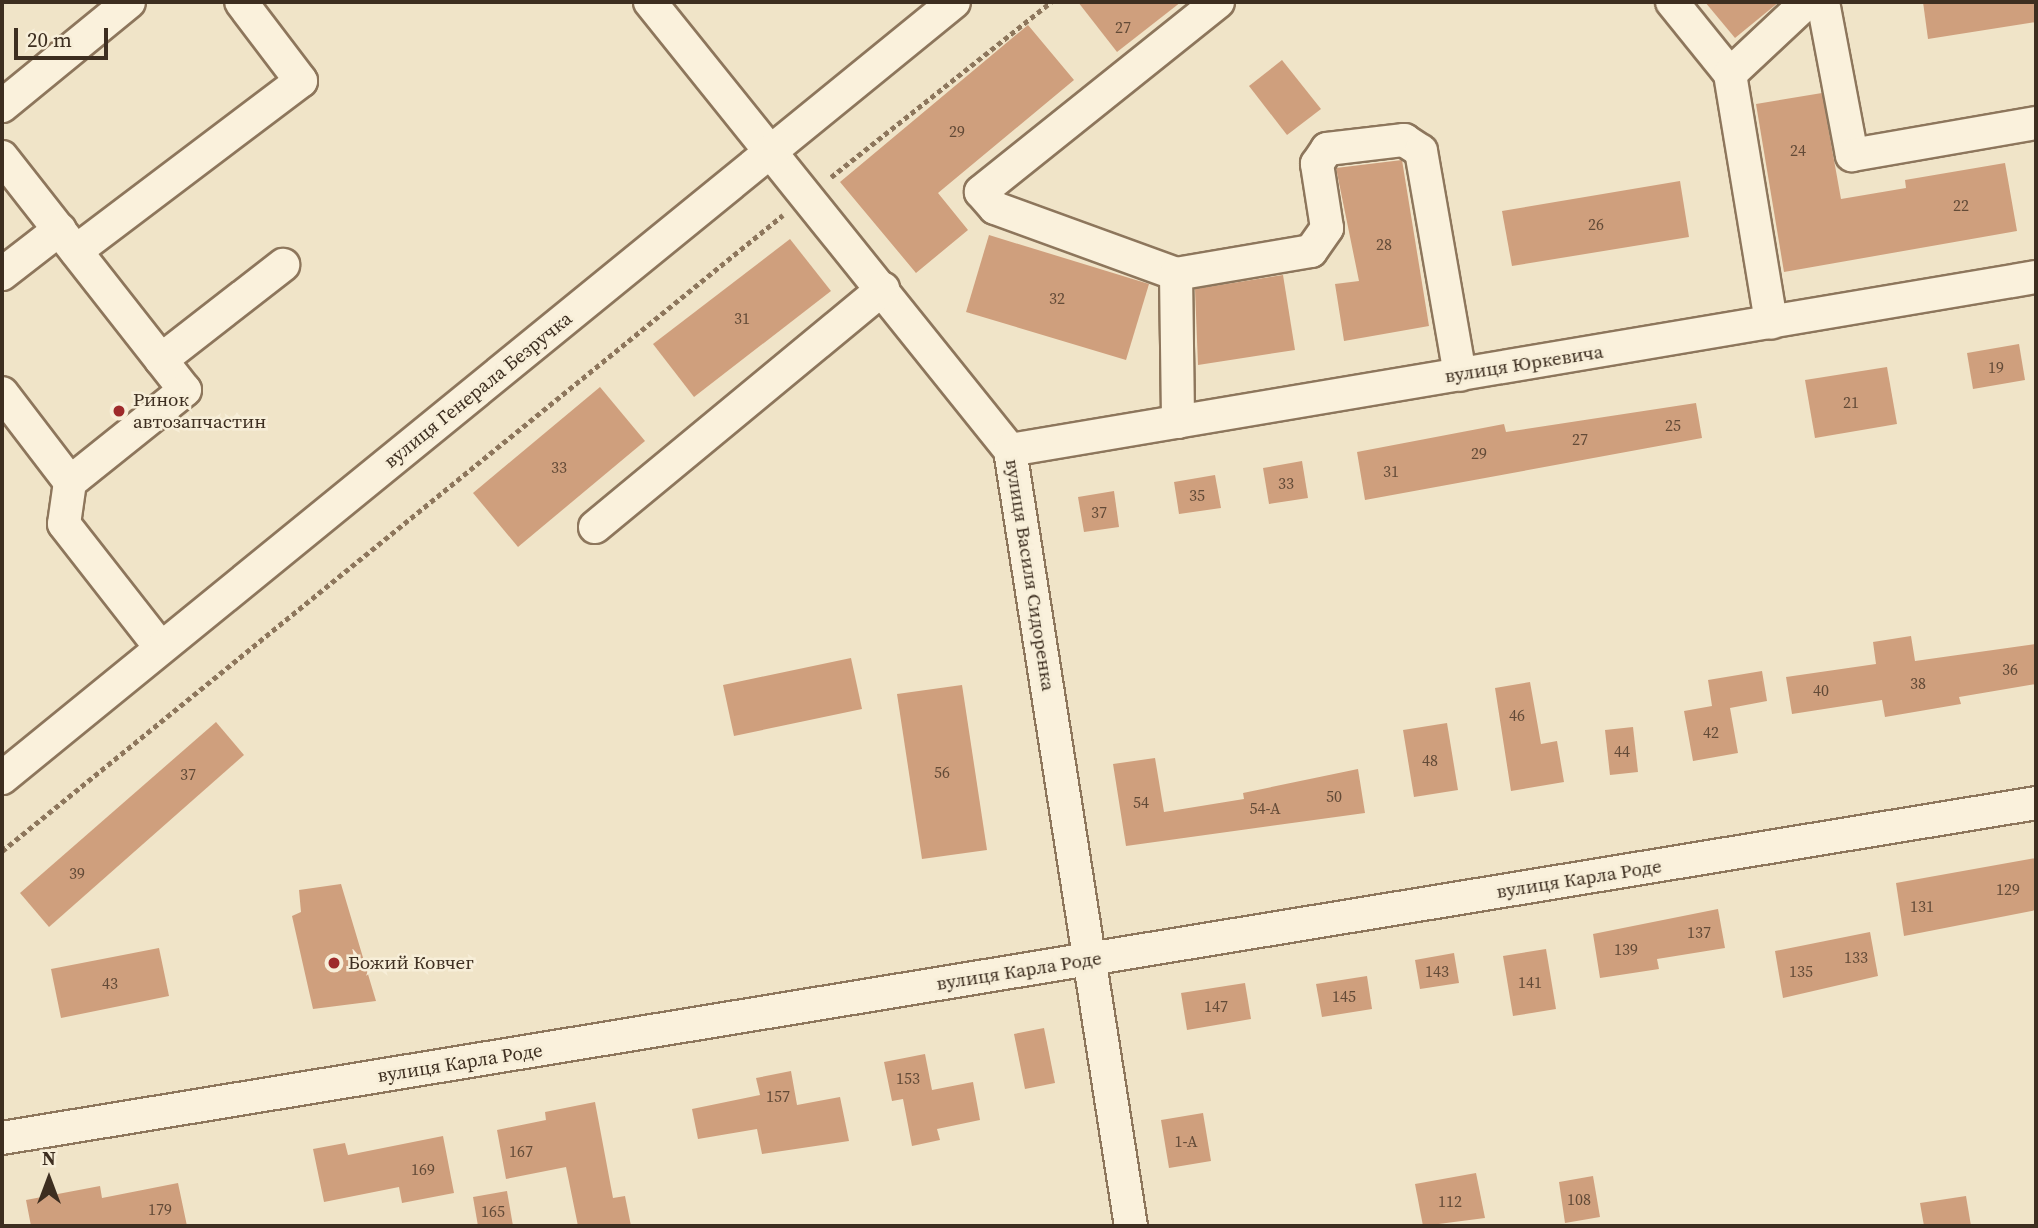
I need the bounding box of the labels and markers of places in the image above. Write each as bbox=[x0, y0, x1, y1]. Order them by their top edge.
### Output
place label: Ринок автозапчастин bbox=[133, 389, 266, 433]
marker: Ринок автозапчастин bbox=[111, 403, 127, 419]
place label: Божий Ковчег bbox=[348, 952, 474, 974]
marker: Божий Ковчег bbox=[326, 955, 342, 971]

